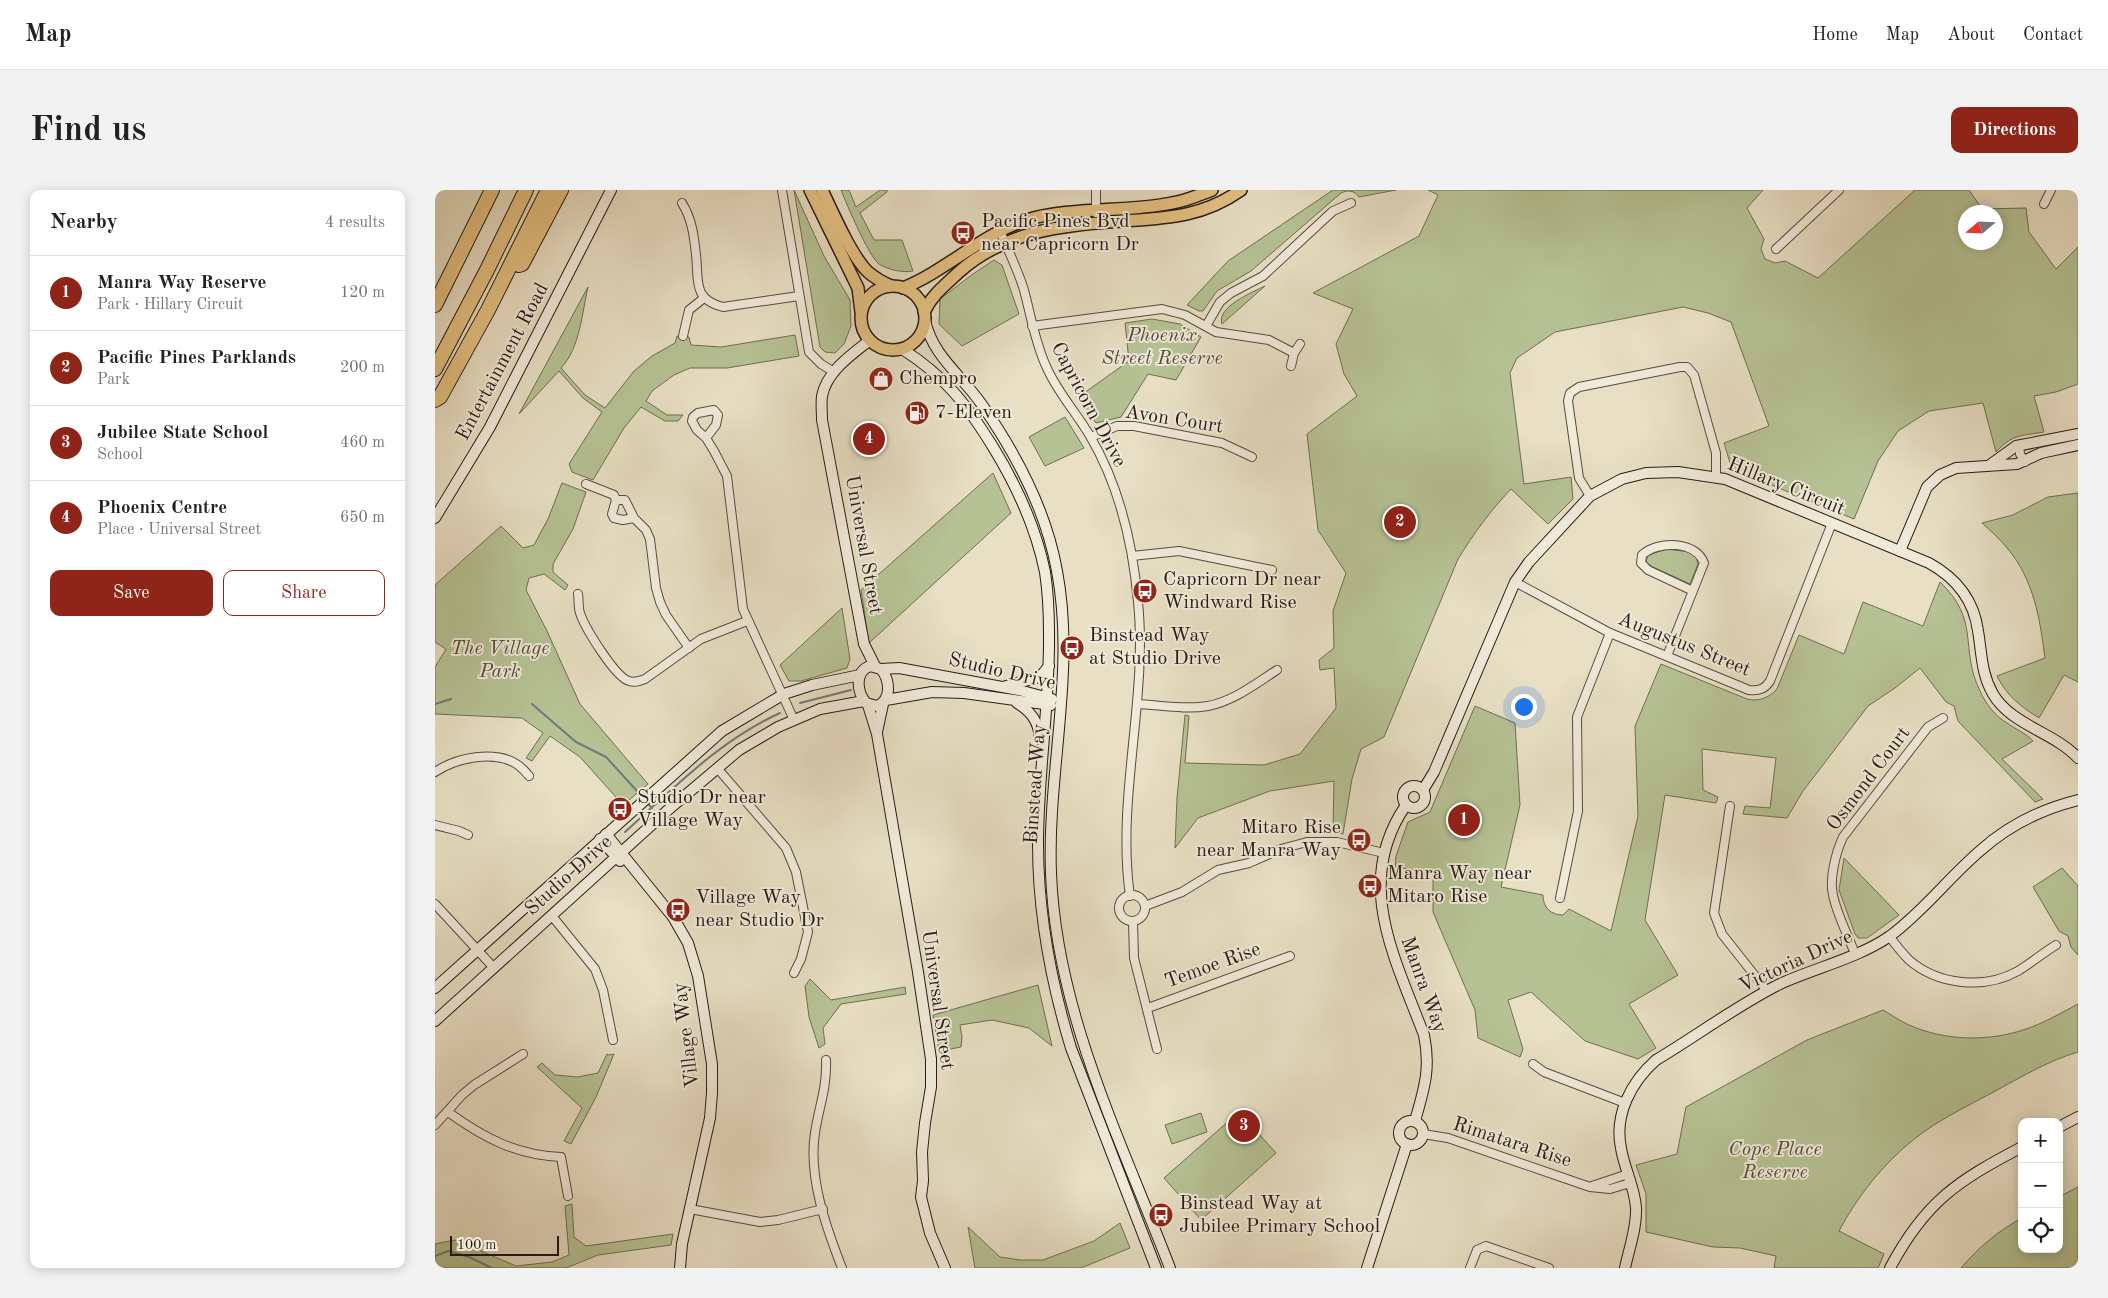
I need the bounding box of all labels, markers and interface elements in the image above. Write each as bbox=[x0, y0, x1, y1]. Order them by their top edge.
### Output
text: Map bbox=[25, 23, 72, 47]
text: Home bbox=[1812, 26, 1858, 44]
text: Map bbox=[1886, 26, 1919, 44]
text: About bbox=[1947, 26, 1995, 44]
text: Contact bbox=[2023, 26, 2083, 44]
button: Directions bbox=[1951, 107, 2078, 153]
text: Find us bbox=[30, 113, 146, 148]
north arrow bbox=[1958, 205, 2003, 250]
text: Nearby bbox=[50, 212, 118, 233]
place label: Pacific Pines Bvd near Capricorn Dr bbox=[981, 212, 1139, 255]
text: 4 results bbox=[325, 215, 385, 231]
bus stop icon: Pacific Pines Bvd near Capricorn Dr bbox=[950, 220, 976, 246]
text: Manra Way Reserve bbox=[97, 274, 267, 293]
street label: Entertainment Road bbox=[453, 280, 553, 444]
text: 1 bbox=[61, 285, 71, 301]
text: 120 m bbox=[340, 285, 385, 301]
text: Park · Hillary Circuit bbox=[97, 297, 243, 313]
park label: Phoenix Street Reserve bbox=[1101, 326, 1223, 369]
street label: Capricorn Drive bbox=[1047, 339, 1129, 471]
text: Pacific Pines Parklands bbox=[97, 349, 296, 368]
text: 2 bbox=[61, 360, 71, 376]
text: 200 m bbox=[340, 360, 385, 376]
shop icon: Chempro bbox=[868, 366, 894, 392]
place label: Chempro bbox=[899, 369, 977, 389]
text: Park bbox=[97, 372, 130, 388]
fuel station icon: 7-Eleven bbox=[904, 400, 930, 426]
street label: Avon Court bbox=[1123, 402, 1225, 438]
place label: 7-Eleven bbox=[935, 403, 1012, 423]
pin: 4 bbox=[853, 420, 885, 458]
text: Jubilee State School bbox=[97, 424, 268, 443]
text: 3 bbox=[61, 435, 71, 451]
text: 460 m bbox=[340, 435, 385, 451]
text: School bbox=[97, 447, 143, 463]
street label: Hillary Circuit bbox=[1724, 454, 1848, 520]
street label: Universal Street bbox=[841, 474, 885, 616]
text: Phoenix Centre bbox=[97, 499, 227, 518]
pin: 2 bbox=[1384, 503, 1416, 541]
text: 4 bbox=[61, 510, 71, 526]
text: 650 m bbox=[340, 510, 385, 526]
text: Place · Universal Street bbox=[97, 522, 261, 538]
button: Save bbox=[50, 570, 213, 616]
button: Share bbox=[223, 570, 385, 616]
place label: Capricorn Dr near Windward Rise bbox=[1163, 570, 1321, 613]
bus stop icon: Capricorn Dr near Windward Rise bbox=[1132, 578, 1158, 604]
street label: Augustus Street bbox=[1615, 609, 1753, 681]
place label: Binstead Way at Studio Drive bbox=[1089, 626, 1221, 669]
bus stop icon: Binstead Way at Studio Drive bbox=[1059, 635, 1085, 661]
park label: The Village Park bbox=[450, 639, 550, 682]
street label: Studio Drive bbox=[946, 650, 1058, 694]
your location bbox=[1511, 694, 1537, 720]
street label: Binstead Way bbox=[1022, 723, 1050, 845]
street label: Osmond Court bbox=[1824, 723, 1914, 835]
place label: Studio Dr near Village Way bbox=[637, 788, 766, 831]
bus stop icon: Studio Dr near Village Way bbox=[607, 796, 633, 822]
pin: 1 bbox=[1448, 801, 1480, 839]
place label: Mitaro Rise near Manra Way bbox=[1196, 818, 1341, 861]
bus stop icon: Mitaro Rise near Manra Way bbox=[1346, 827, 1372, 853]
street label: Studio Drive bbox=[522, 832, 616, 920]
place label: Manra Way near Mitaro Rise bbox=[1387, 864, 1532, 907]
bus stop icon: Manra Way near Mitaro Rise bbox=[1357, 873, 1383, 899]
place label: Village Way near Studio Dr bbox=[695, 888, 824, 931]
bus stop icon: Village Way near Studio Dr bbox=[665, 897, 691, 923]
street label: Victoria Drive bbox=[1736, 927, 1856, 997]
street label: Universal Street bbox=[917, 929, 957, 1071]
street label: Manra Way bbox=[1396, 934, 1450, 1036]
street label: Temoe Rise bbox=[1162, 939, 1264, 993]
street label: Village Way bbox=[671, 981, 703, 1089]
pin: 3 bbox=[1228, 1107, 1260, 1145]
street label: Rimatara Rise bbox=[1450, 1114, 1574, 1172]
map controls bbox=[2018, 1118, 2063, 1253]
button: + bbox=[2018, 1118, 2063, 1163]
park label: Cope Place Reserve bbox=[1728, 1140, 1822, 1183]
button: − bbox=[2018, 1163, 2063, 1208]
place label: Binstead Way at Jubilee Primary School bbox=[1179, 1194, 1380, 1237]
bus stop icon: Binstead Way at Jubilee Primary School bbox=[1148, 1202, 1174, 1228]
button: locate bbox=[2018, 1208, 2063, 1253]
scale bar bbox=[450, 1233, 559, 1256]
text: 100 m bbox=[457, 1238, 496, 1252]

